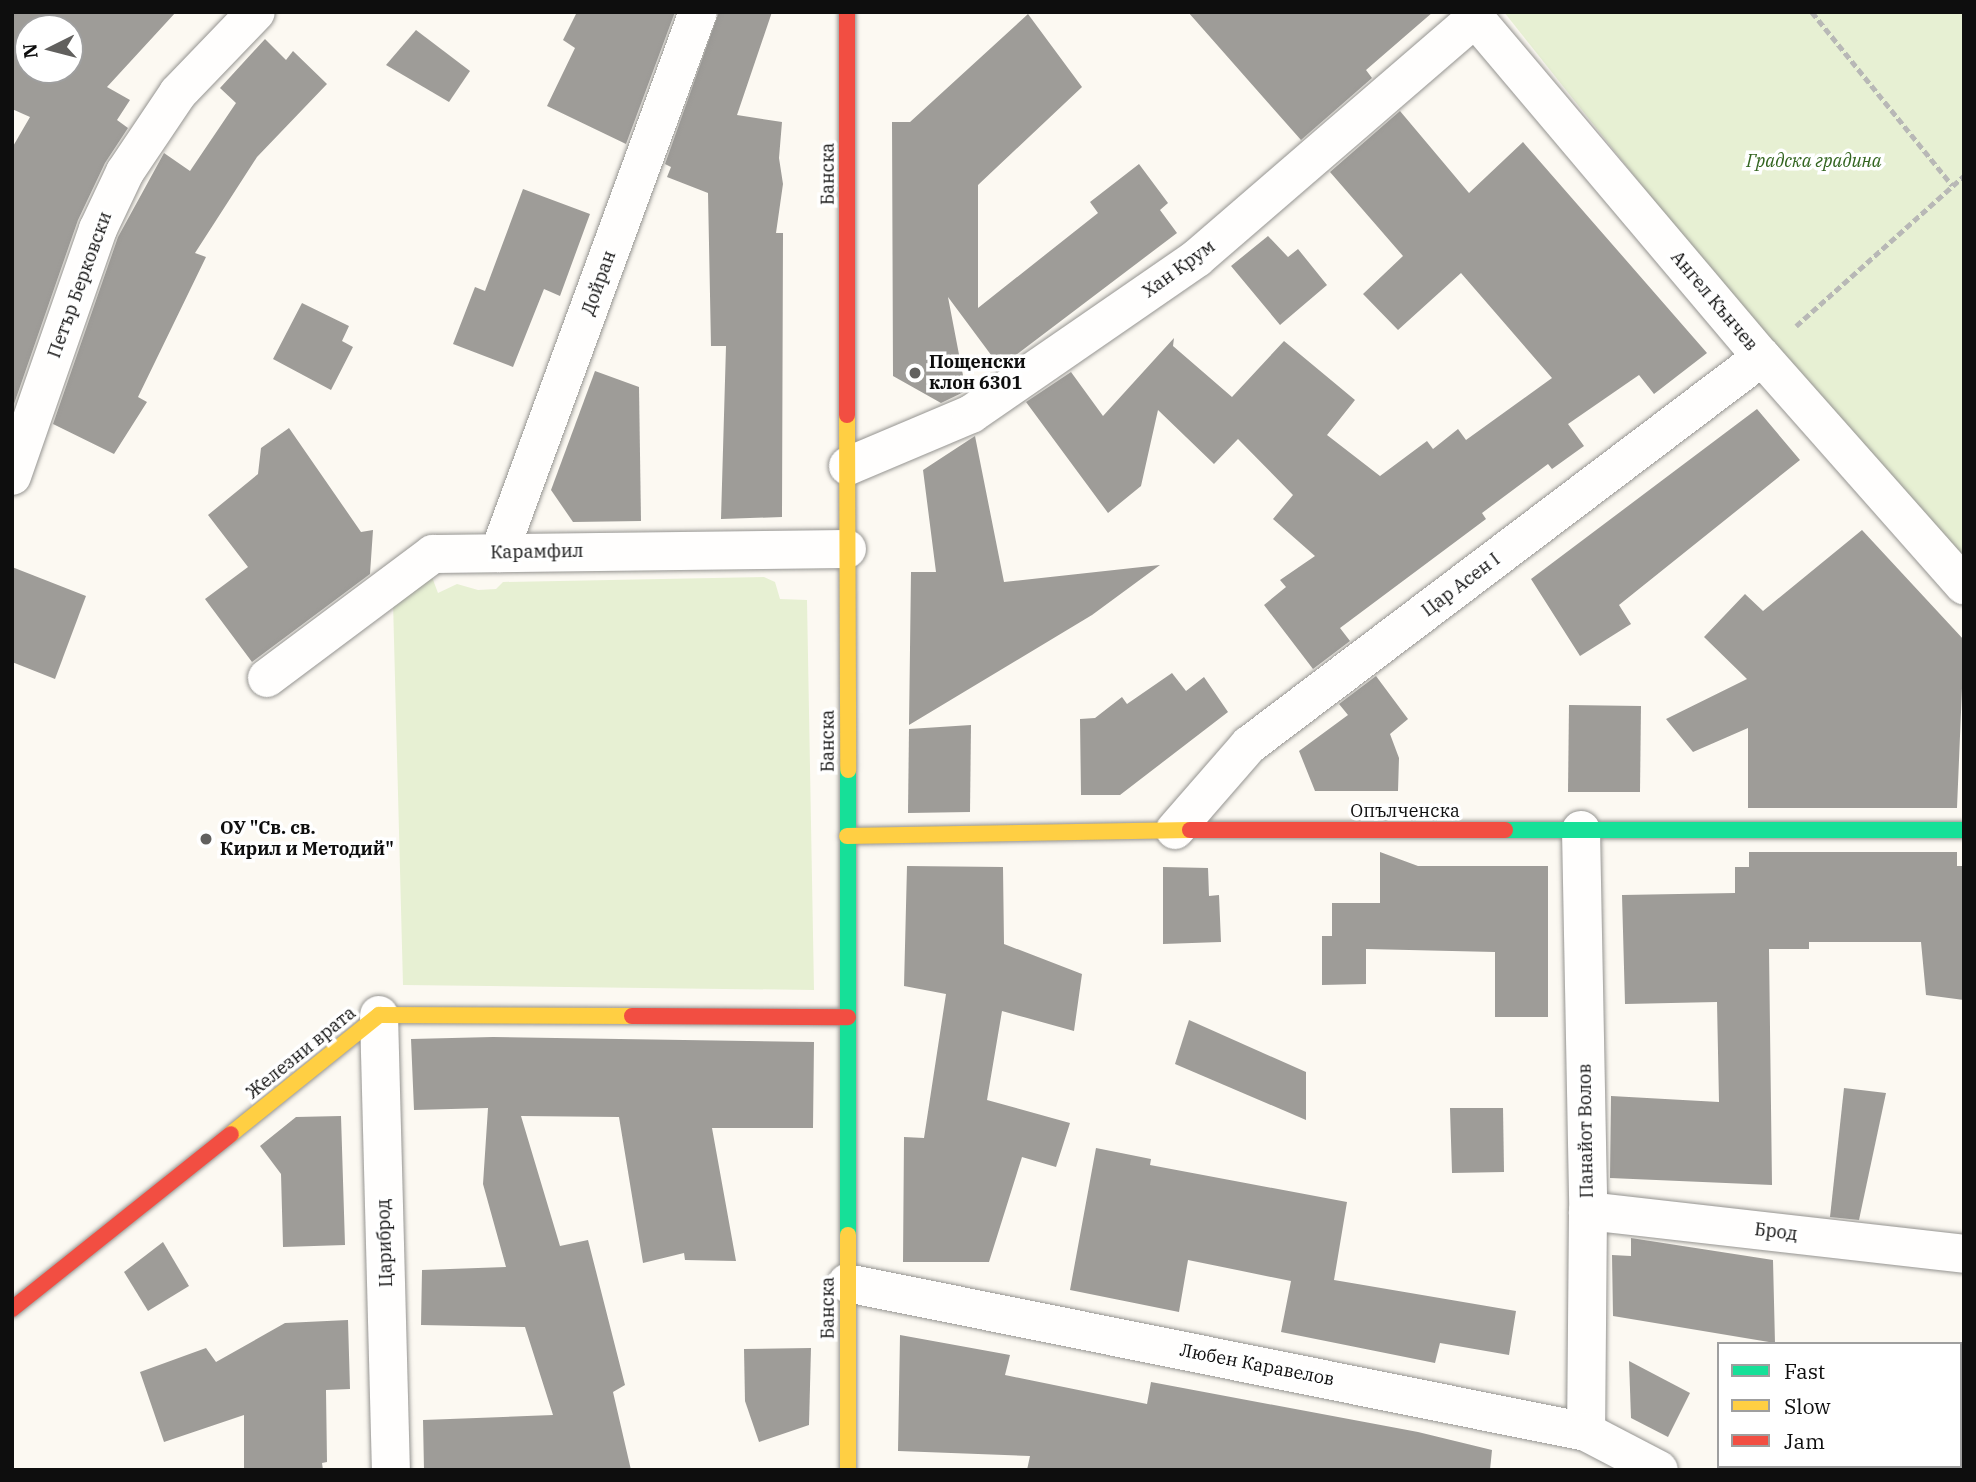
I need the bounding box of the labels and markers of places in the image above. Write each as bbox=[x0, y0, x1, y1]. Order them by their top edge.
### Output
place label: Пощенски клон 6301 bbox=[929, 352, 1026, 394]
marker: Пощенски клон 6301 bbox=[907, 365, 923, 381]
place label: ОУ "Св. св. Кирил и Методий" bbox=[220, 818, 394, 860]
marker: ОУ "Св. св. Кирил и Методий" bbox=[198, 831, 214, 847]

